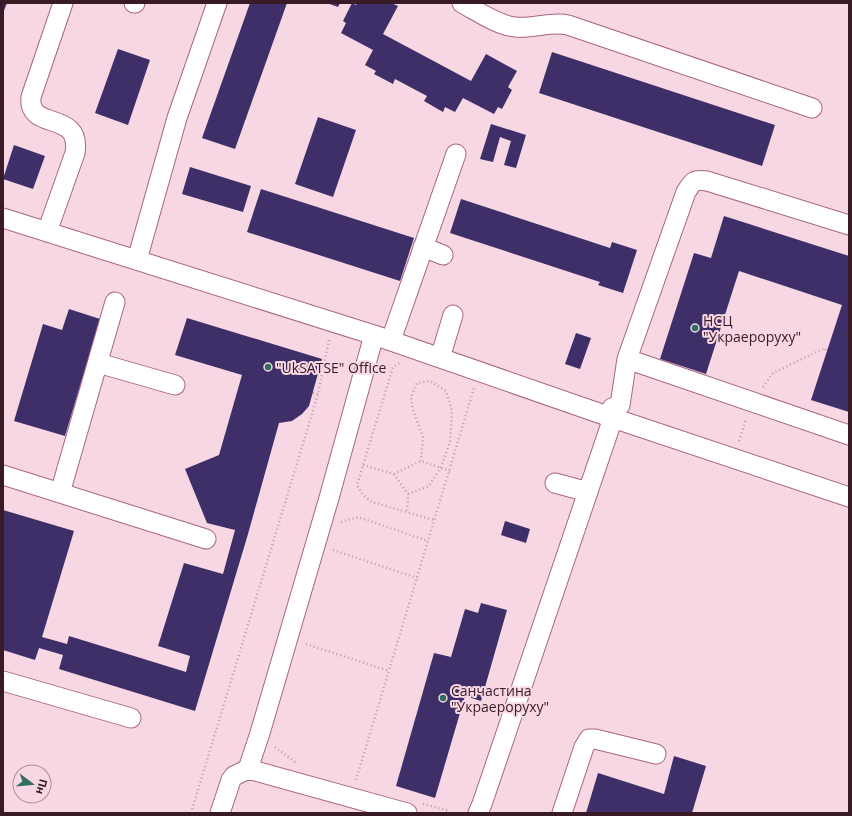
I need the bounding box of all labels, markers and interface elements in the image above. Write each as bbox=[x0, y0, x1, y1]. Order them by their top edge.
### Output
place label: НСЦ "Украероруху" bbox=[703, 311, 801, 346]
marker: НСЦ "Украероруху" bbox=[690, 323, 700, 333]
place label: "UkSATSE" Office bbox=[276, 358, 387, 377]
marker: "UkSATSE" Office bbox=[263, 362, 273, 372]
place label: Санчастина "Украероруху" bbox=[451, 681, 549, 716]
marker: Санчастина "Украероруху" bbox=[438, 693, 448, 703]
north arrow bbox=[12, 764, 52, 804]
text: Пн bbox=[33, 777, 51, 796]

